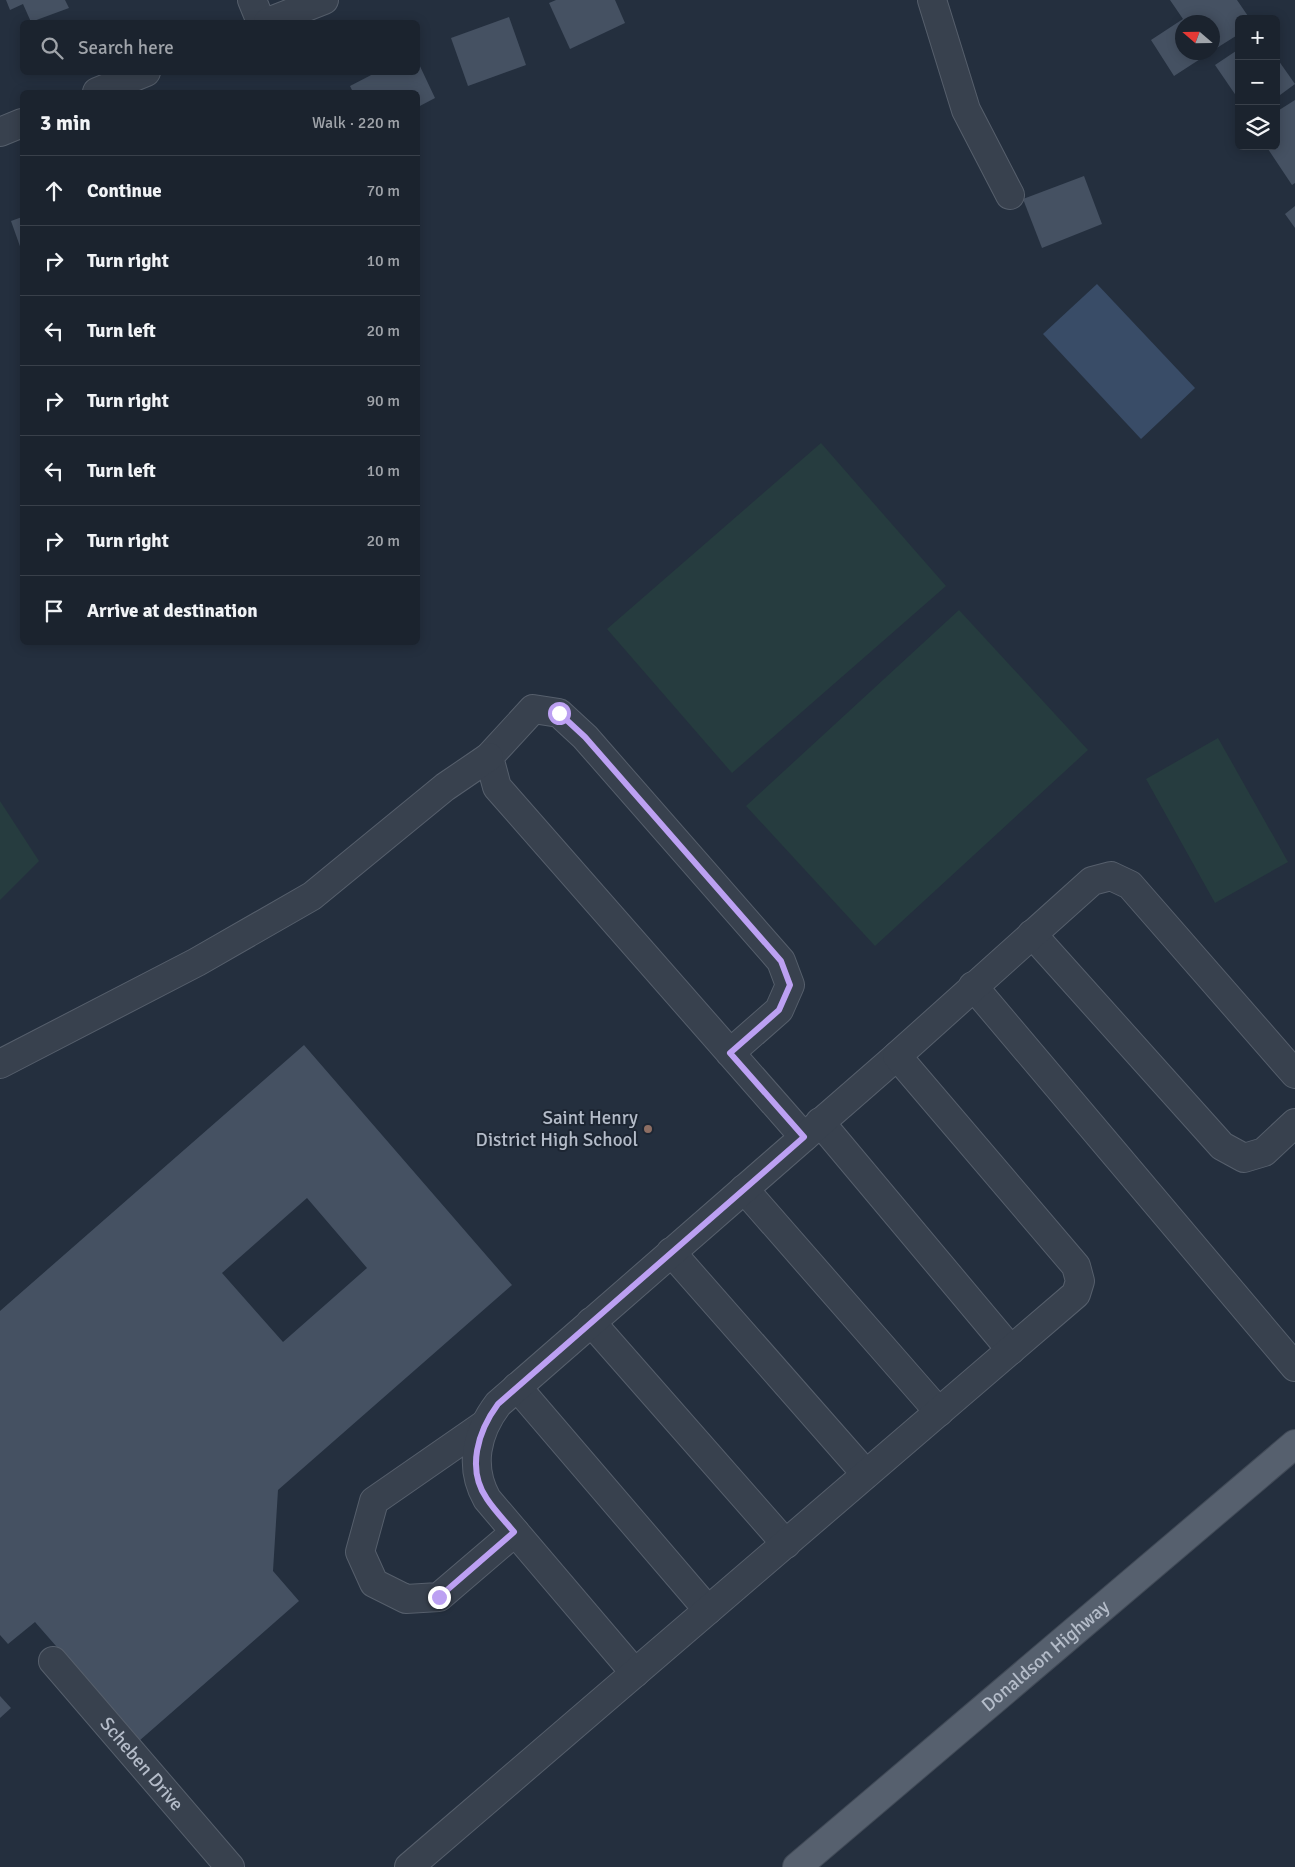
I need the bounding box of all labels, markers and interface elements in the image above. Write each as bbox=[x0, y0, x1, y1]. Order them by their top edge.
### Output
north arrow bbox=[1175, 15, 1220, 60]
map controls bbox=[1235, 15, 1280, 150]
button: + bbox=[1235, 15, 1280, 60]
search box bbox=[20, 20, 420, 75]
icon: search bbox=[38, 34, 66, 62]
text: Search here bbox=[78, 36, 174, 60]
button: − bbox=[1235, 60, 1280, 105]
button: layers bbox=[1235, 105, 1280, 150]
text: 3 min bbox=[40, 110, 91, 136]
text: Walk · 220 m bbox=[312, 113, 400, 133]
icon: ahead bbox=[40, 177, 68, 205]
text: Continue bbox=[87, 179, 162, 203]
text: 70 m bbox=[366, 181, 400, 201]
icon: right bbox=[40, 247, 68, 275]
text: Turn right bbox=[87, 249, 169, 273]
text: 10 m bbox=[366, 251, 400, 271]
icon: left bbox=[40, 317, 68, 345]
text: Turn left bbox=[87, 319, 156, 343]
text: 20 m bbox=[366, 321, 400, 341]
icon: right bbox=[40, 387, 68, 415]
text: Turn right bbox=[87, 389, 169, 413]
text: 90 m bbox=[366, 391, 400, 411]
icon: left bbox=[40, 457, 68, 485]
text: Turn left bbox=[87, 459, 156, 483]
text: 10 m bbox=[366, 461, 400, 481]
icon: right bbox=[40, 527, 68, 555]
text: Turn right bbox=[87, 529, 169, 553]
text: 20 m bbox=[366, 531, 400, 551]
icon: arrive bbox=[40, 597, 68, 625]
text: Arrive at destination bbox=[87, 599, 258, 623]
route start bbox=[548, 702, 571, 725]
place label: Saint Henry District High School bbox=[476, 1106, 638, 1152]
marker: Saint Henry District High School bbox=[642, 1123, 654, 1135]
route end bbox=[428, 1586, 451, 1609]
street label: Donaldson Highway bbox=[977, 1595, 1114, 1717]
street label: Scheben Drive bbox=[95, 1712, 189, 1816]

